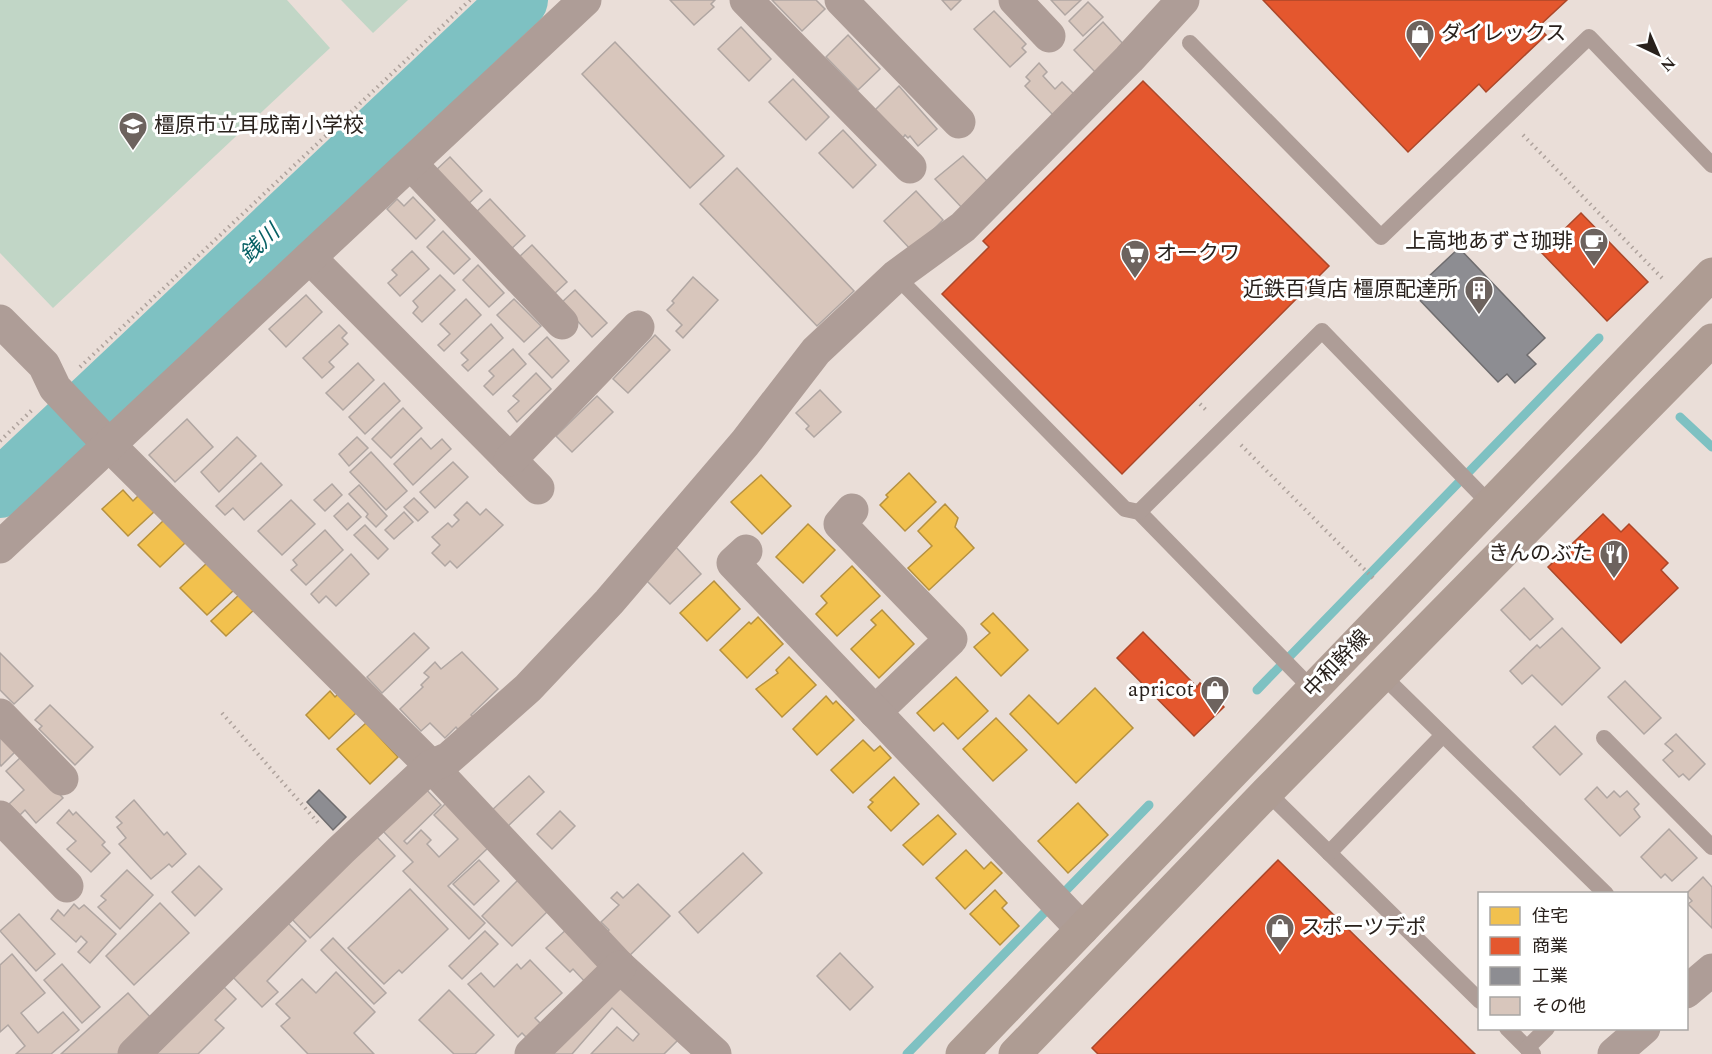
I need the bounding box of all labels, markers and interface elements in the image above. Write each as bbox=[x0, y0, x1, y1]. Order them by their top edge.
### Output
shop icon: ダイレックス bbox=[1404, 18, 1436, 60]
place label: ダイレックス bbox=[1441, 18, 1566, 50]
north arrow bbox=[1628, 24, 1688, 84]
text: N bbox=[1655, 51, 1681, 77]
school or university icon: 橿原市立耳成南小学校 bbox=[117, 110, 149, 152]
place label: 橿原市立耳成南小学校 bbox=[154, 110, 364, 142]
water label: 銭川 bbox=[233, 216, 289, 271]
place label: 上高地あずさ珈琲 bbox=[1405, 226, 1573, 258]
cafe icon: 上高地あずさ珈琲 bbox=[1578, 226, 1610, 268]
supermarket icon: オークワ bbox=[1119, 238, 1151, 280]
place label: オークワ bbox=[1156, 238, 1240, 270]
place label: 近鉄百貨店 橿原配達所 bbox=[1243, 274, 1458, 306]
building icon: 近鉄百貨店 橿原配達所 bbox=[1463, 274, 1495, 316]
place label: きんのぶた bbox=[1488, 538, 1593, 570]
restaurant icon: きんのぶた bbox=[1598, 538, 1630, 580]
street label: 中和幹線 bbox=[1296, 623, 1378, 705]
place label: apricot bbox=[1128, 674, 1194, 706]
shop icon: apricot bbox=[1199, 674, 1231, 716]
legend bbox=[1478, 892, 1688, 1030]
text: 住宅 bbox=[1532, 903, 1568, 930]
shop icon: スポーツデポ bbox=[1264, 912, 1296, 954]
place label: スポーツデポ bbox=[1301, 912, 1427, 944]
text: 商業 bbox=[1532, 933, 1568, 960]
text: 工業 bbox=[1532, 963, 1568, 990]
text: その他 bbox=[1532, 993, 1586, 1020]

